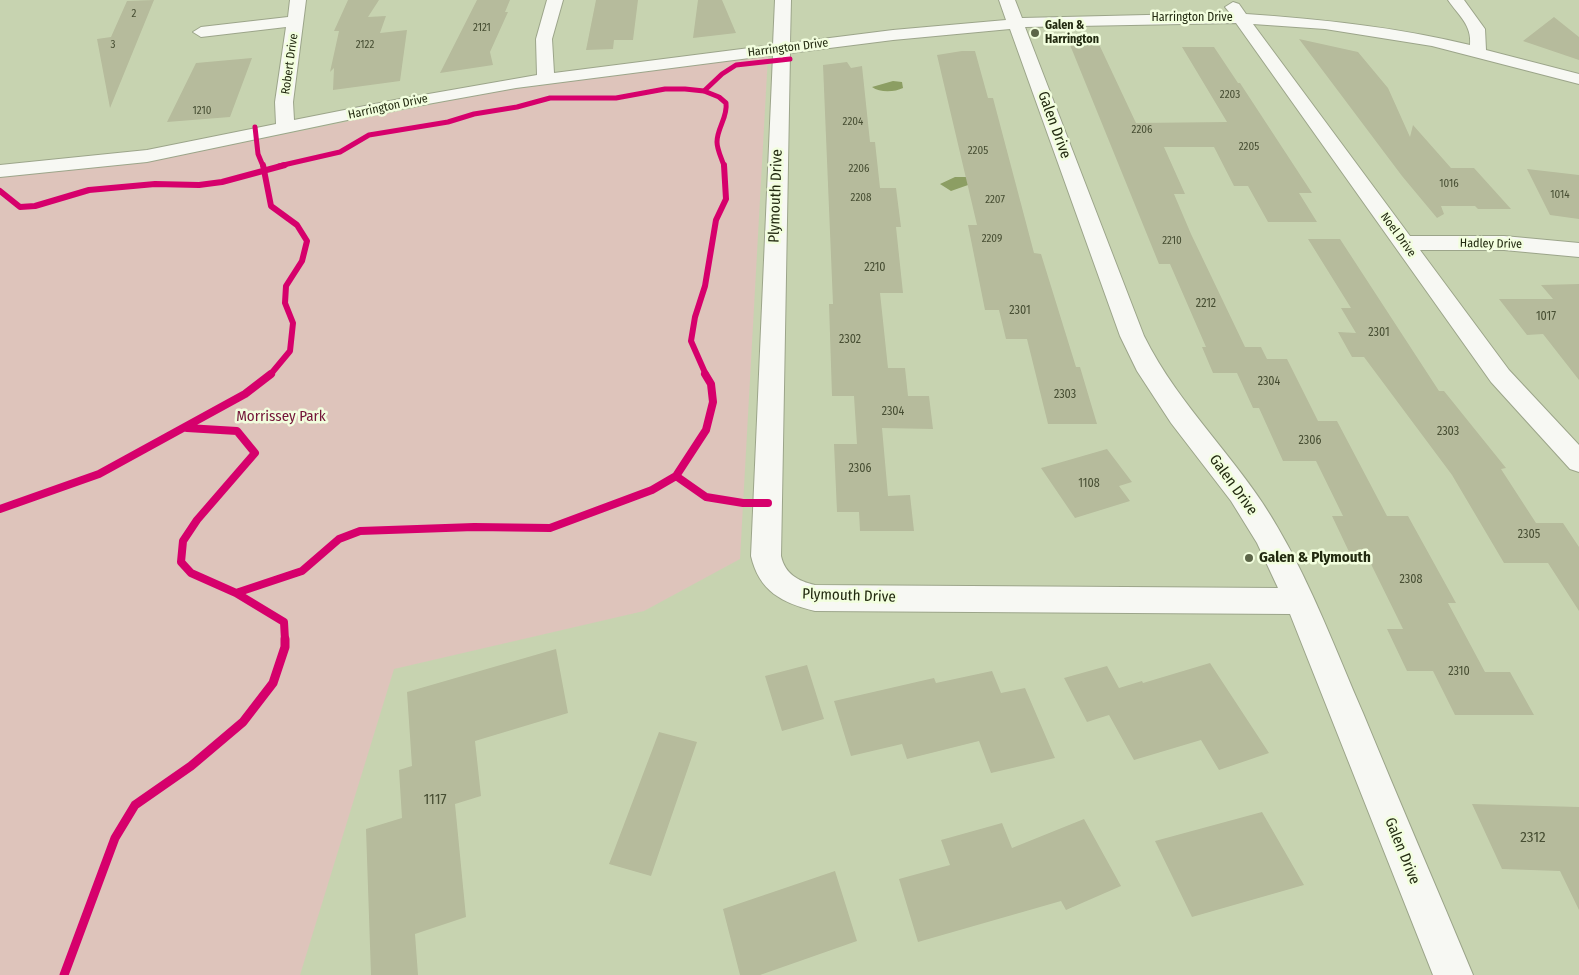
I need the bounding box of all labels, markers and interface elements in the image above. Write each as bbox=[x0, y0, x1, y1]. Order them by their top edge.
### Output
house number: 2 bbox=[132, 7, 136, 21]
street label: Harrington Drive bbox=[1151, 11, 1233, 25]
place label: Galen & Harrington bbox=[1045, 19, 1099, 47]
house number: 2121 bbox=[473, 21, 491, 35]
marker: Galen & Harrington bbox=[1029, 27, 1041, 39]
street label: Robert Drive bbox=[279, 33, 301, 95]
street label: Harrington Drive bbox=[747, 36, 829, 60]
house number: 3 bbox=[111, 38, 115, 52]
house number: 2122 bbox=[356, 38, 374, 52]
house number: 2203 bbox=[1220, 88, 1240, 102]
street label: Galen Drive bbox=[1034, 89, 1074, 161]
street label: Harrington Drive bbox=[347, 92, 429, 122]
house number: 1210 bbox=[193, 104, 211, 118]
house number: 2204 bbox=[843, 115, 863, 129]
house number: 2206 bbox=[1132, 123, 1152, 137]
house number: 2205 bbox=[1239, 140, 1259, 154]
house number: 2205 bbox=[968, 144, 988, 158]
street label: Plymouth Drive bbox=[765, 149, 787, 243]
house number: 2206 bbox=[849, 162, 869, 176]
house number: 1016 bbox=[1439, 177, 1459, 191]
house number: 1014 bbox=[1550, 188, 1570, 202]
house number: 2208 bbox=[851, 191, 871, 205]
house number: 2207 bbox=[985, 193, 1005, 207]
street label: Noel Drive bbox=[1377, 210, 1419, 260]
house number: 2209 bbox=[982, 232, 1002, 246]
house number: 2210 bbox=[1162, 234, 1182, 248]
street label: Hadley Drive bbox=[1460, 236, 1522, 252]
house number: 2210 bbox=[864, 261, 886, 275]
house number: 2212 bbox=[1196, 297, 1216, 311]
house number: 2301 bbox=[1009, 304, 1031, 318]
house number: 1017 bbox=[1536, 310, 1556, 324]
house number: 2301 bbox=[1368, 326, 1390, 340]
house number: 2302 bbox=[839, 333, 861, 347]
house number: 2304 bbox=[1258, 375, 1280, 389]
house number: 2303 bbox=[1054, 388, 1076, 402]
house number: 2304 bbox=[882, 405, 904, 419]
park label: Morrissey Park bbox=[236, 408, 326, 426]
house number: 2303 bbox=[1437, 425, 1459, 439]
house number: 2306 bbox=[1299, 434, 1321, 448]
street label: Galen Drive bbox=[1205, 451, 1261, 519]
house number: 2306 bbox=[849, 462, 871, 476]
house number: 1108 bbox=[1078, 477, 1100, 491]
house number: 2305 bbox=[1518, 528, 1540, 542]
place label: Galen & Plymouth bbox=[1259, 549, 1371, 567]
marker: Galen & Plymouth bbox=[1243, 552, 1255, 564]
house number: 2308 bbox=[1400, 573, 1422, 587]
street label: Plymouth Drive bbox=[802, 585, 896, 607]
house number: 2310 bbox=[1448, 665, 1470, 679]
house number: 1117 bbox=[423, 791, 447, 809]
street label: Galen Drive bbox=[1380, 815, 1424, 887]
house number: 2312 bbox=[1520, 829, 1546, 847]

